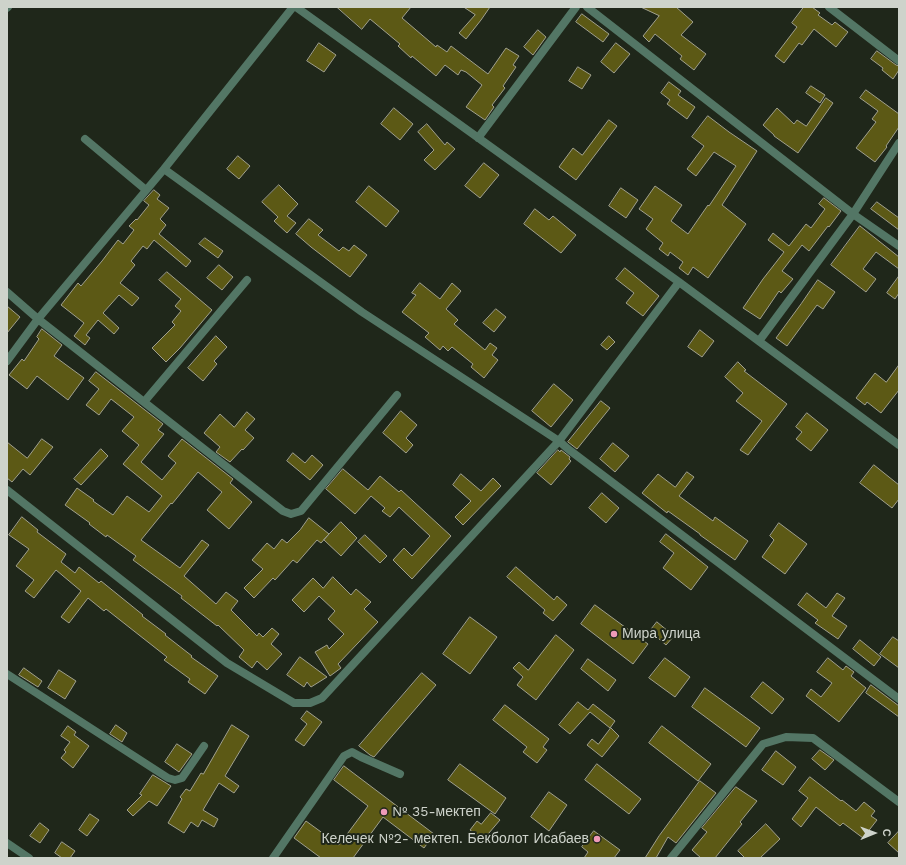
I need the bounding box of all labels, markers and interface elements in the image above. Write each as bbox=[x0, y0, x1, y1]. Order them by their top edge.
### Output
place label: Мира улица bbox=[622, 626, 700, 642]
marker: Мира улица bbox=[609, 629, 619, 639]
place label: № 35-мектеп bbox=[392, 804, 481, 820]
marker: № 35-мектеп bbox=[379, 807, 389, 817]
north arrow bbox=[854, 813, 894, 853]
text: С bbox=[880, 829, 893, 837]
place label: Келечек №2- мектеп. Бекболот Исабаев bbox=[321, 831, 589, 847]
marker: Келечек №2- мектеп. Бекболот Исабаев bbox=[592, 834, 602, 844]

